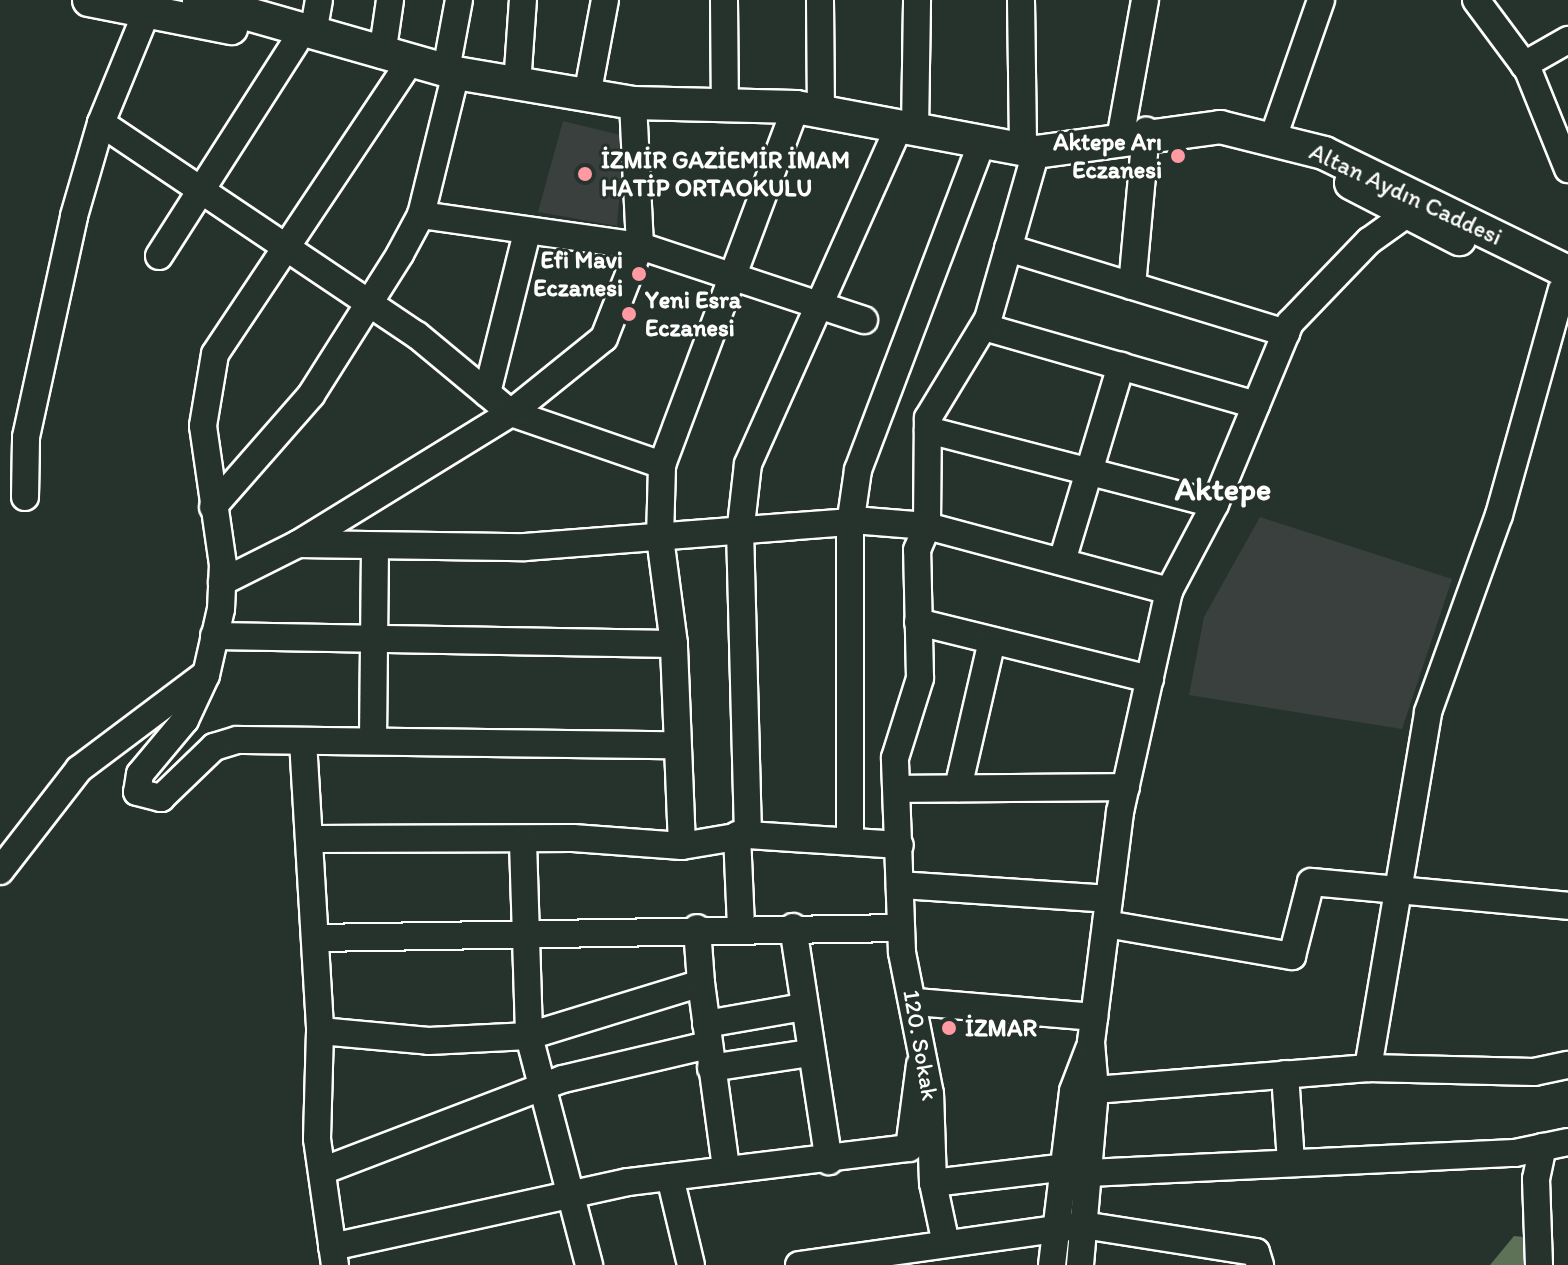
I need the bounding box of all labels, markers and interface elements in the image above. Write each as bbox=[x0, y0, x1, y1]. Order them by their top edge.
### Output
place label: Aktepe Arı Eczanesi bbox=[1053, 128, 1162, 184]
street label: Altan Aydın Caddesi bbox=[1305, 137, 1507, 251]
place label: İZMİR GAZİEMİR İMAM HATİP ORTAOKULU bbox=[601, 146, 850, 202]
marker: Aktepe Arı Eczanesi bbox=[1169, 147, 1187, 165]
marker: İZMİR GAZİEMİR İMAM HATİP ORTAOKULU bbox=[576, 165, 594, 183]
place label: Efi Mavi Eczanesi bbox=[533, 246, 623, 302]
marker: Efi Mavi Eczanesi bbox=[630, 265, 648, 283]
place label: Yeni Esra Eczanesi bbox=[645, 286, 741, 342]
marker: Yeni Esra Eczanesi bbox=[620, 305, 638, 323]
district label: Aktepe bbox=[1175, 470, 1271, 508]
street label: 120. Sokak bbox=[897, 987, 945, 1103]
place label: İZMAR bbox=[965, 1014, 1037, 1042]
marker: İZMAR bbox=[940, 1019, 958, 1037]

